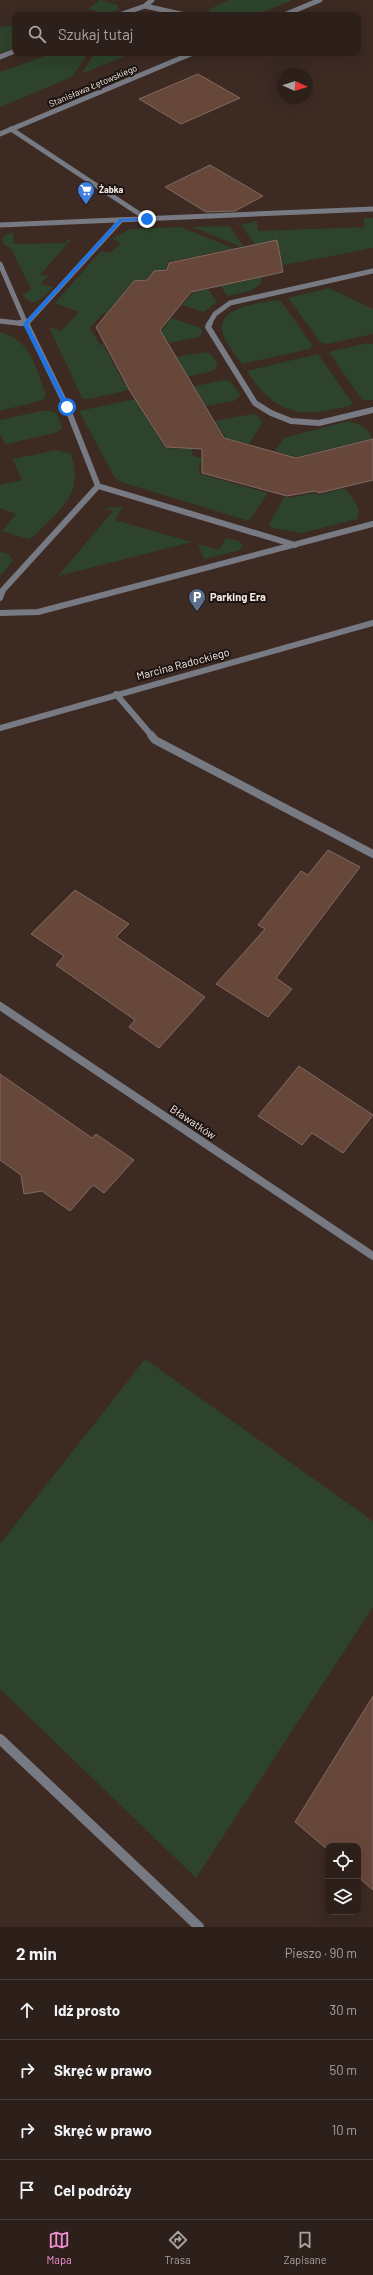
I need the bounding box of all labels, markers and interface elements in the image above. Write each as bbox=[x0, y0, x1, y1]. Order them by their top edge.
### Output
search box bbox=[12, 12, 361, 56]
icon: search bbox=[26, 23, 48, 45]
text: Szukaj tutaj bbox=[58, 25, 134, 43]
street label: Stanisława Łętowskiego bbox=[47, 62, 139, 109]
north arrow bbox=[277, 68, 313, 104]
supermarket icon: Żabka bbox=[76, 180, 96, 205]
place label: Żabka bbox=[99, 184, 123, 195]
route end bbox=[138, 210, 156, 228]
route start bbox=[58, 398, 76, 416]
parking icon: Parking Era bbox=[187, 587, 207, 612]
place label: Parking Era bbox=[210, 590, 266, 603]
street label: Marcina Radockiego bbox=[135, 645, 231, 682]
street label: Bławatków bbox=[168, 1102, 219, 1142]
map controls bbox=[325, 1843, 361, 1915]
button: locate bbox=[325, 1843, 361, 1879]
button: layers bbox=[325, 1879, 361, 1915]
text: 2 min bbox=[16, 1943, 57, 1963]
text: Pieszo · 90 m bbox=[285, 1945, 357, 1961]
icon: ahead bbox=[16, 1999, 38, 2021]
text: Idź prosto bbox=[54, 2001, 120, 2019]
text: 30 m bbox=[330, 2002, 357, 2018]
icon: right bbox=[16, 2059, 38, 2081]
text: Skręć w prawo bbox=[54, 2061, 152, 2079]
text: 50 m bbox=[330, 2062, 357, 2078]
icon: right bbox=[16, 2119, 38, 2141]
text: Skręć w prawo bbox=[54, 2121, 152, 2139]
text: 10 m bbox=[332, 2122, 357, 2138]
icon: arrive bbox=[16, 2179, 38, 2201]
text: Cel podróży bbox=[54, 2181, 132, 2199]
tab: Mapa bbox=[46, 2229, 72, 2266]
tab: Trasa bbox=[164, 2229, 191, 2266]
tab: Zapisane bbox=[283, 2229, 327, 2266]

